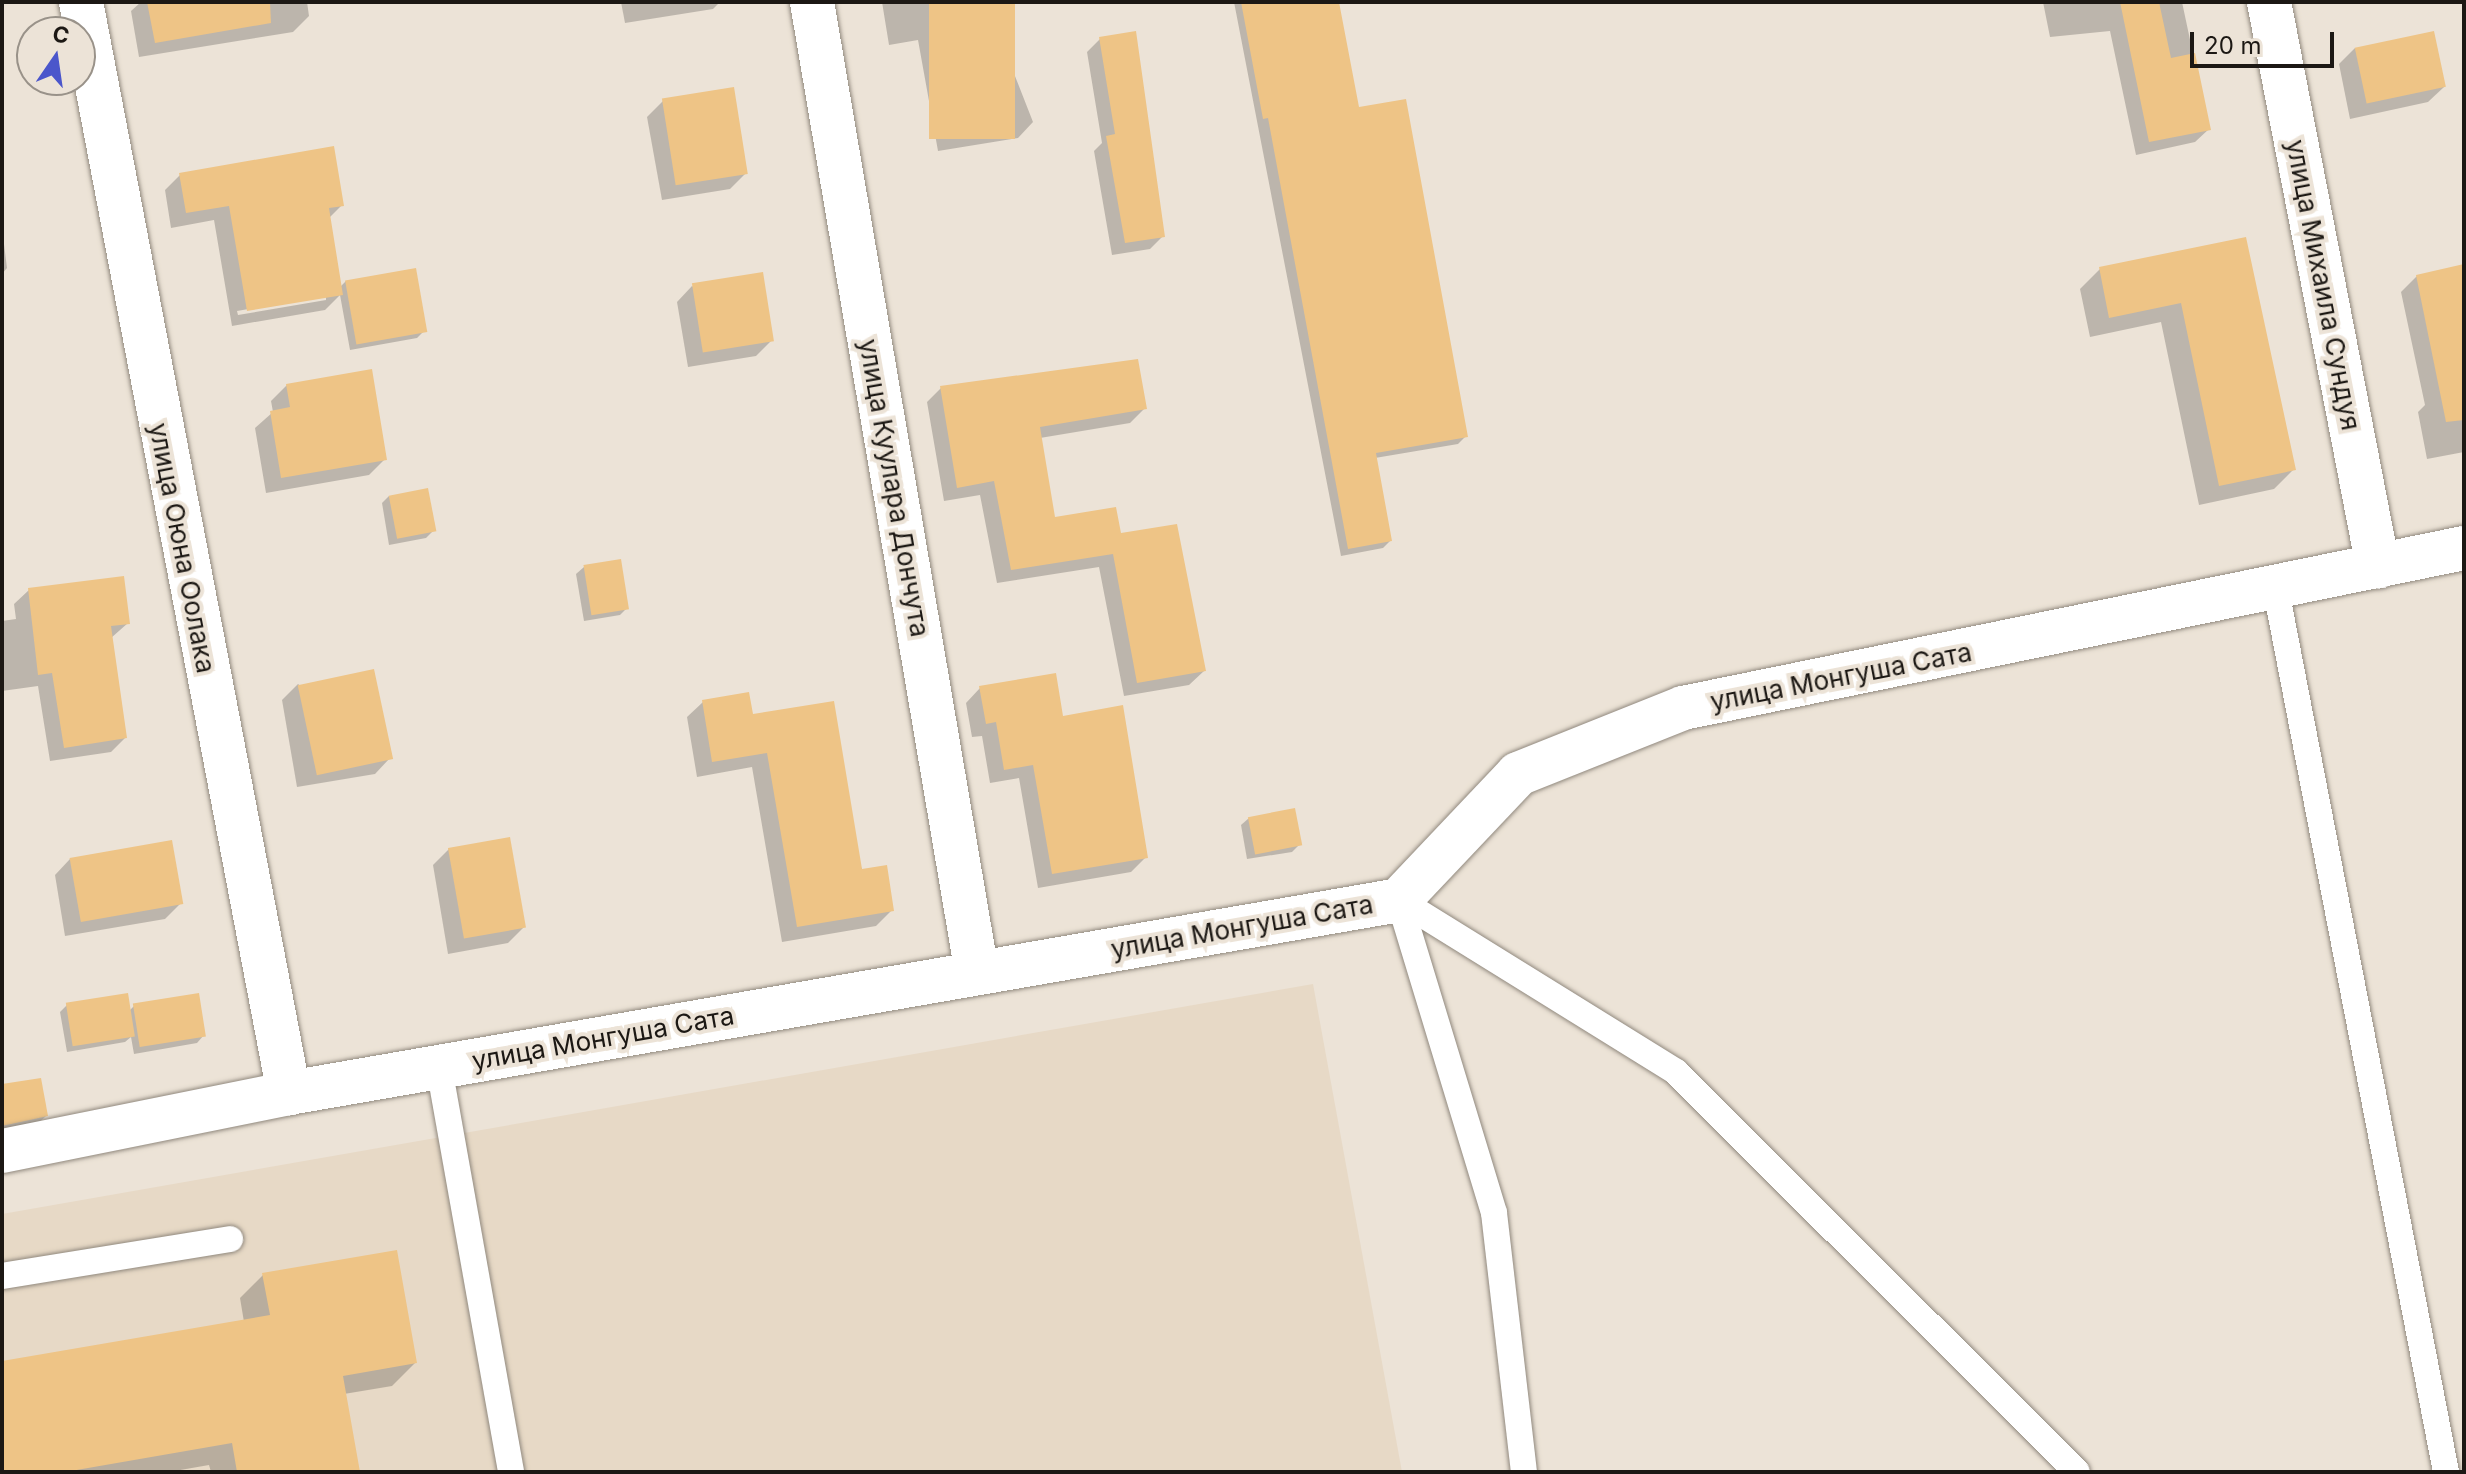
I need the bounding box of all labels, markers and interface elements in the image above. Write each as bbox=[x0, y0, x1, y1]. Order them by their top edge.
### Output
north arrow bbox=[16, 16, 96, 96]
scale bar bbox=[2194, 16, 2338, 66]
text: С bbox=[50, 20, 72, 49]
text: 20 m bbox=[2204, 31, 2262, 60]
street label: улица Михаила Сундуя bbox=[2280, 137, 2366, 433]
street label: улица Куулара Дончута bbox=[852, 337, 936, 639]
street label: улица Оюна Оолака bbox=[142, 420, 222, 676]
street label: улица Монгуша Сата bbox=[1708, 636, 1974, 718]
street label: улица Монгуша Сата bbox=[1109, 889, 1375, 965]
street label: улица Монгуша Сата bbox=[470, 1000, 736, 1076]

